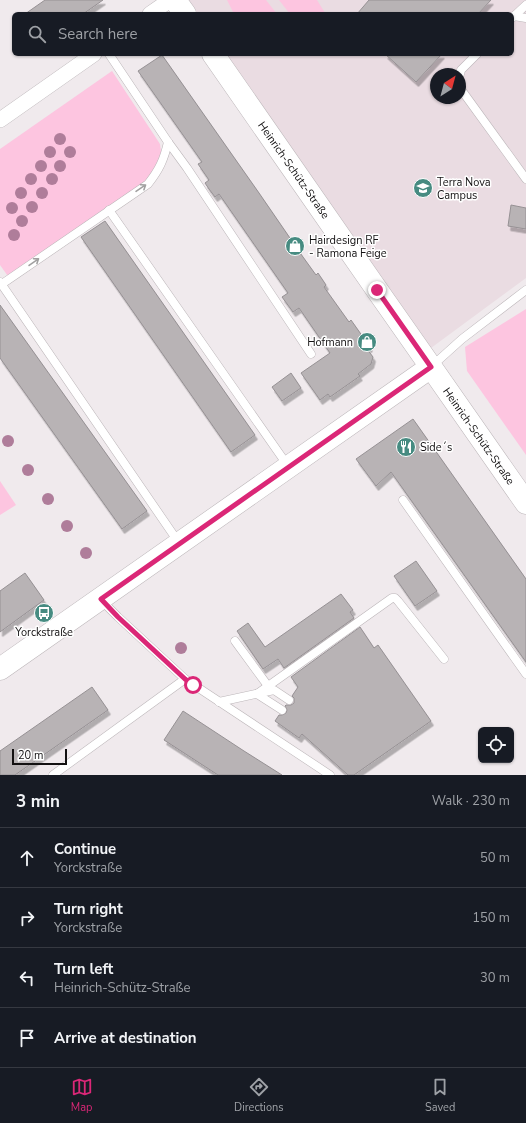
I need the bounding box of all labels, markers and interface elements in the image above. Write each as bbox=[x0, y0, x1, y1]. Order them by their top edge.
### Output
search box bbox=[12, 12, 514, 56]
icon: search bbox=[26, 23, 48, 45]
text: Search here bbox=[58, 24, 138, 44]
north arrow bbox=[430, 68, 466, 104]
street label: Heinrich-Schütz-Straße bbox=[254, 119, 333, 222]
place label: Terra Nova Campus bbox=[437, 175, 491, 203]
school or university icon: Terra Nova Campus bbox=[412, 177, 434, 199]
one-way arrow bbox=[135, 184, 147, 192]
place label: Hairdesign RF - Ramona Feige bbox=[309, 233, 387, 261]
shop icon: Hairdesign RF - Ramona Feige bbox=[284, 235, 306, 257]
one-way arrow bbox=[28, 258, 39, 266]
route end bbox=[368, 281, 386, 299]
shop icon: Hofmann bbox=[356, 331, 378, 353]
place label: Hofmann bbox=[307, 335, 353, 350]
street label: Heinrich-Schütz-Straße bbox=[439, 385, 518, 488]
restaurant icon: Side´s bbox=[395, 436, 417, 458]
place label: Side´s bbox=[420, 440, 452, 455]
bus stop icon: Yorckstraße bbox=[33, 602, 55, 624]
place label: Yorckstraße bbox=[14, 625, 73, 640]
route start bbox=[184, 676, 202, 694]
map controls bbox=[478, 727, 514, 763]
button: locate bbox=[478, 727, 514, 763]
scale bar bbox=[12, 747, 67, 766]
text: 20 m bbox=[18, 748, 43, 763]
text: 3 min bbox=[16, 790, 60, 813]
text: Walk · 230 m bbox=[432, 792, 510, 810]
text: Continue bbox=[54, 839, 116, 859]
icon: ahead bbox=[16, 847, 38, 869]
text: 50 m bbox=[480, 849, 510, 867]
text: Yorckstraße bbox=[54, 859, 122, 877]
text: Turn right bbox=[54, 899, 123, 919]
icon: right bbox=[16, 907, 38, 929]
text: 150 m bbox=[472, 909, 510, 927]
text: Yorckstraße bbox=[54, 919, 122, 937]
text: Turn left bbox=[54, 959, 113, 979]
icon: left bbox=[16, 967, 38, 989]
text: 30 m bbox=[480, 969, 510, 987]
text: Heinrich-Schütz-Straße bbox=[54, 979, 190, 997]
icon: arrive bbox=[16, 1027, 38, 1049]
text: Arrive at destination bbox=[54, 1028, 197, 1048]
tab: Map bbox=[71, 1076, 93, 1115]
tab: Directions bbox=[234, 1076, 284, 1115]
tab: Saved bbox=[425, 1076, 455, 1115]

